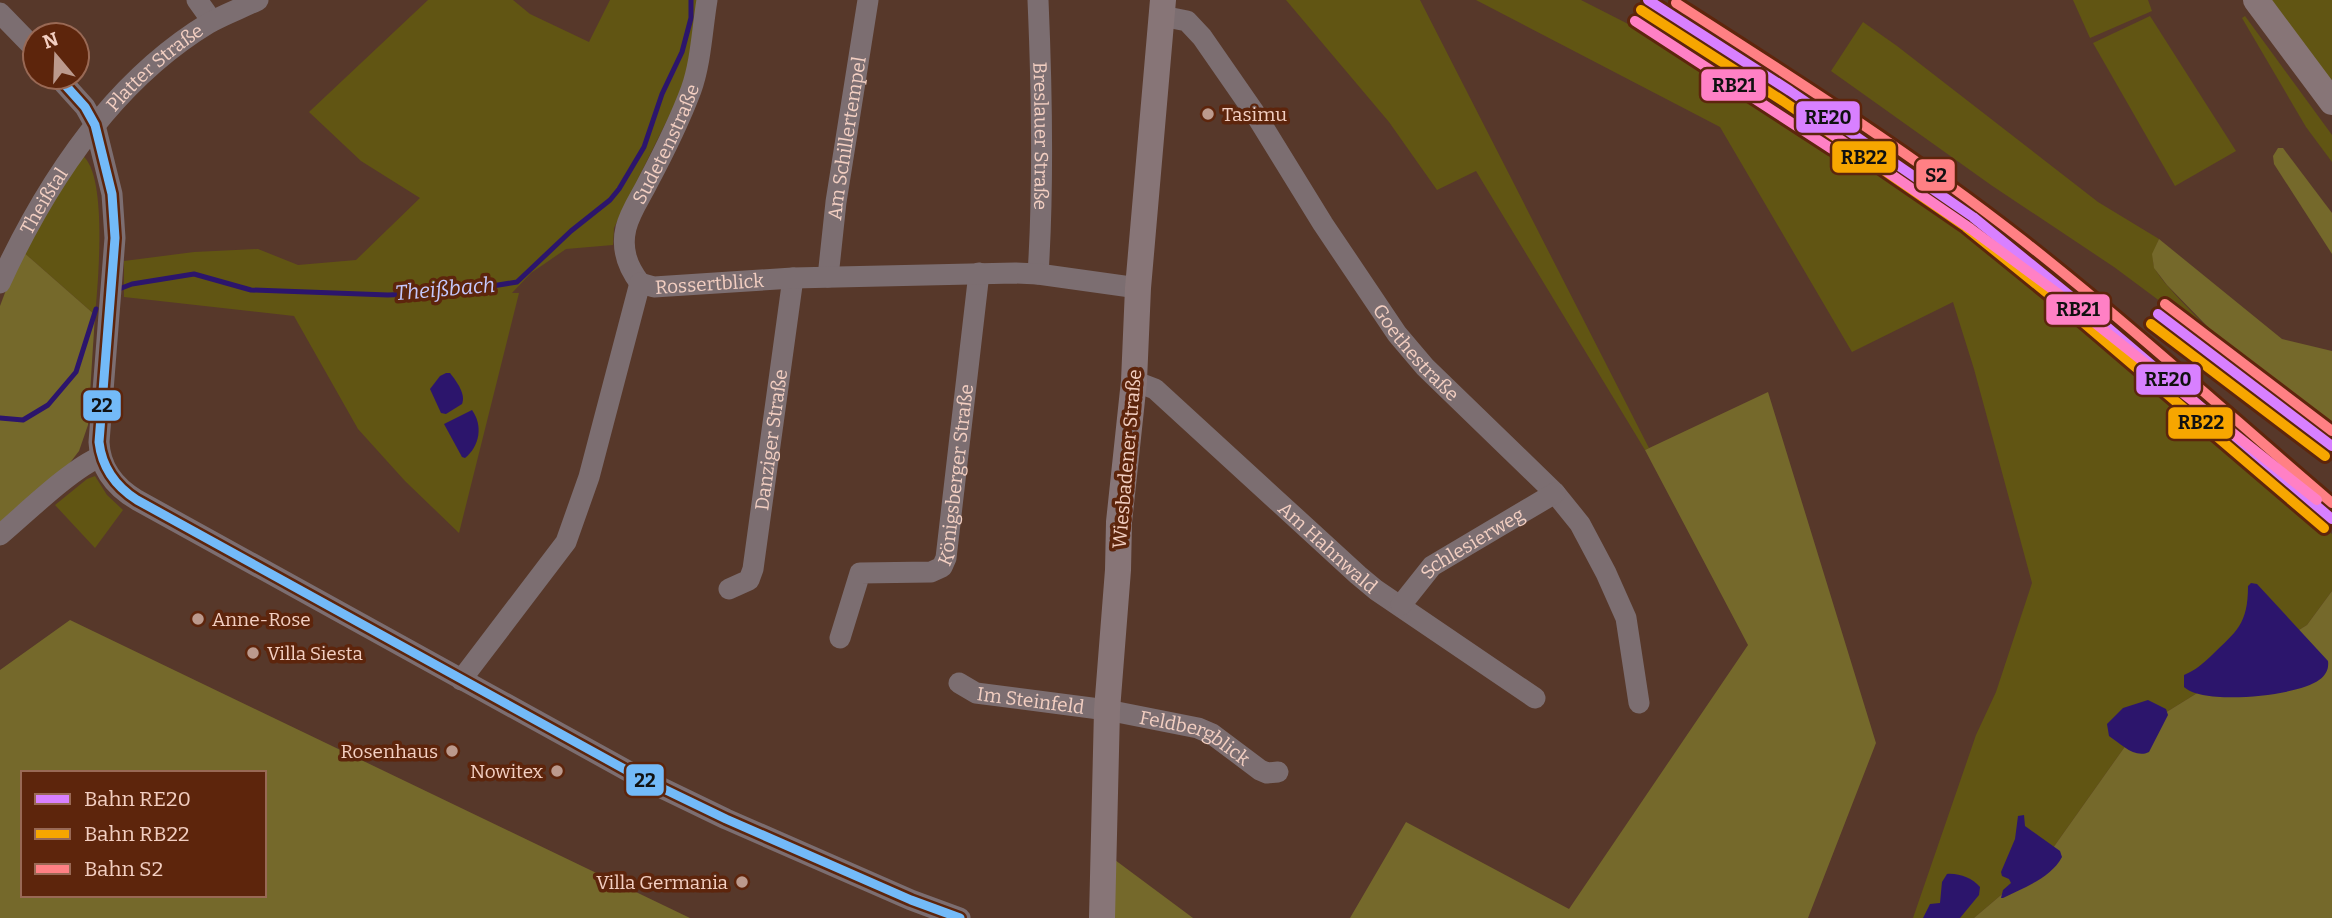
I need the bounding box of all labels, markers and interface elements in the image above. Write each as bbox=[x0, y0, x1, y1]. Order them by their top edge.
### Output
street label: Platter Straße bbox=[101, 18, 207, 116]
north arrow bbox=[21, 21, 91, 91]
text: N bbox=[40, 27, 62, 54]
street label: Am Schillertempel bbox=[823, 55, 870, 221]
street label: Breslauer Straße bbox=[1029, 62, 1053, 210]
line badge: RB21 bbox=[1700, 68, 1767, 102]
text: RB21 bbox=[1712, 74, 1757, 97]
street label: Sudetenstraße bbox=[627, 81, 704, 208]
line badge: RE20 bbox=[1795, 100, 1861, 134]
place label: Tasimu bbox=[1222, 103, 1287, 126]
marker: Tasimu bbox=[1200, 106, 1216, 122]
text: RE20 bbox=[1804, 106, 1852, 129]
line badge: RB22 bbox=[1831, 140, 1897, 174]
text: RB22 bbox=[1841, 146, 1887, 169]
line badge: S2 bbox=[1915, 158, 1956, 192]
street label: Theißtal bbox=[15, 163, 72, 238]
text: S2 bbox=[1925, 164, 1947, 187]
street label: Rossertblick bbox=[654, 268, 765, 298]
water label: Theißbach bbox=[394, 272, 496, 306]
line badge: RB21 bbox=[2045, 293, 2111, 326]
text: RB21 bbox=[2056, 298, 2101, 321]
street label: Goethestraße bbox=[1368, 299, 1464, 405]
line badge: RE20 bbox=[2135, 363, 2202, 396]
street label: Danziger Straße bbox=[750, 368, 792, 512]
street label: Wiesbadener Straße bbox=[1108, 368, 1146, 550]
text: RE20 bbox=[2144, 368, 2192, 391]
street label: Königsberger Straße bbox=[933, 383, 978, 569]
line badge: 22 bbox=[82, 389, 122, 422]
text: 22 bbox=[91, 394, 113, 417]
line badge: RB22 bbox=[2167, 406, 2234, 440]
text: RB22 bbox=[2178, 411, 2224, 434]
street label: Am Hahnwald bbox=[1274, 497, 1382, 598]
street label: Schlesierweg bbox=[1415, 502, 1529, 583]
place label: Anne-Rose bbox=[212, 608, 311, 631]
marker: Anne-Rose bbox=[190, 611, 206, 627]
place label: Villa Siesta bbox=[267, 642, 363, 665]
marker: Villa Siesta bbox=[245, 645, 261, 661]
street label: Im Steinfeld bbox=[976, 682, 1086, 718]
street label: Feldbergblick bbox=[1138, 705, 1255, 770]
place label: Rosenhaus bbox=[340, 740, 438, 763]
marker: Rosenhaus bbox=[444, 743, 460, 759]
place label: Nowitex bbox=[470, 760, 543, 783]
marker: Nowitex bbox=[549, 763, 565, 779]
line badge: 22 bbox=[625, 763, 665, 797]
text: 22 bbox=[634, 769, 656, 792]
legend bbox=[21, 771, 266, 897]
text: Bahn RE20 bbox=[84, 786, 191, 812]
text: Bahn RB22 bbox=[84, 821, 189, 847]
text: Bahn S2 bbox=[84, 856, 163, 882]
place label: Villa Germania bbox=[596, 871, 729, 894]
marker: Villa Germania bbox=[734, 874, 750, 890]

